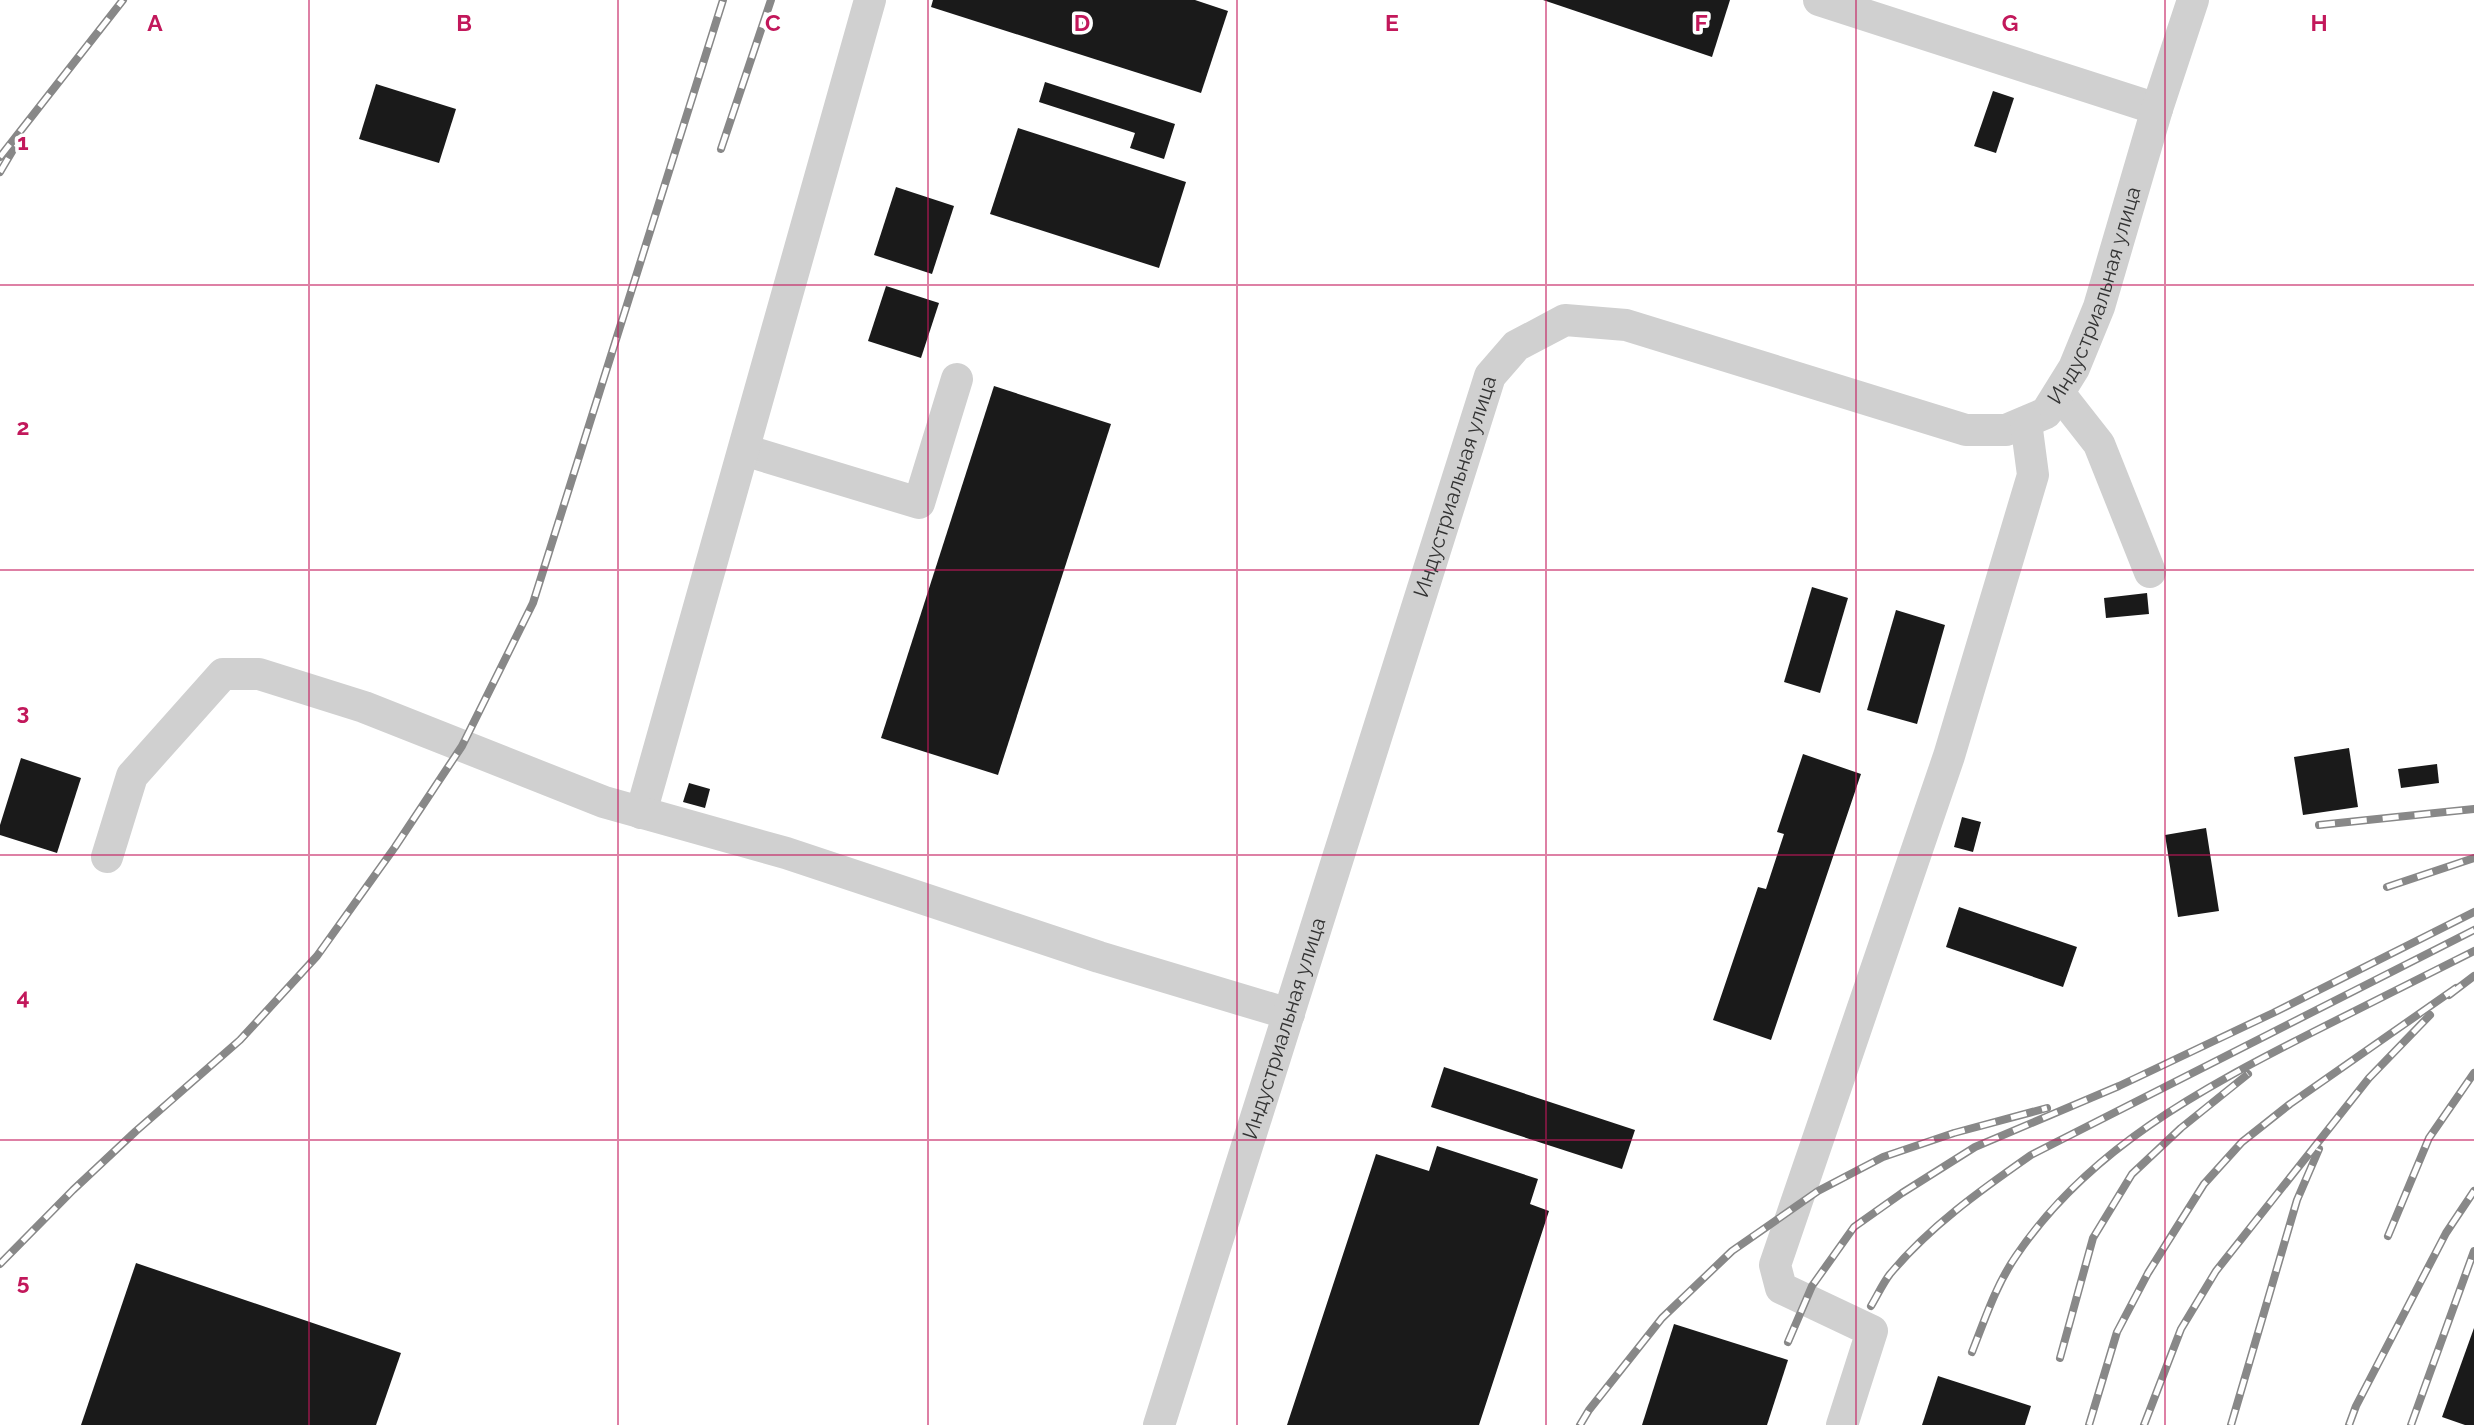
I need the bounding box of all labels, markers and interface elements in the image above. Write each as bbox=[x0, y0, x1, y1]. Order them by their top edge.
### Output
text: A bbox=[147, 9, 163, 36]
text: B bbox=[456, 9, 472, 36]
text: C bbox=[765, 9, 781, 36]
text: D bbox=[1074, 9, 1090, 36]
text: E bbox=[1385, 9, 1399, 36]
text: F bbox=[1694, 9, 1708, 36]
text: G bbox=[2002, 9, 2018, 36]
text: H bbox=[2310, 9, 2328, 36]
text: 1 bbox=[17, 128, 29, 155]
street label: Индустриальная улица bbox=[2042, 184, 2146, 408]
street label: Индустриальная улица bbox=[1408, 373, 1501, 600]
text: 2 bbox=[17, 413, 29, 440]
text: 3 bbox=[17, 698, 29, 725]
street label: Индустриальная улица bbox=[1237, 914, 1330, 1142]
text: 4 bbox=[16, 983, 30, 1010]
text: 5 bbox=[17, 1268, 30, 1295]

